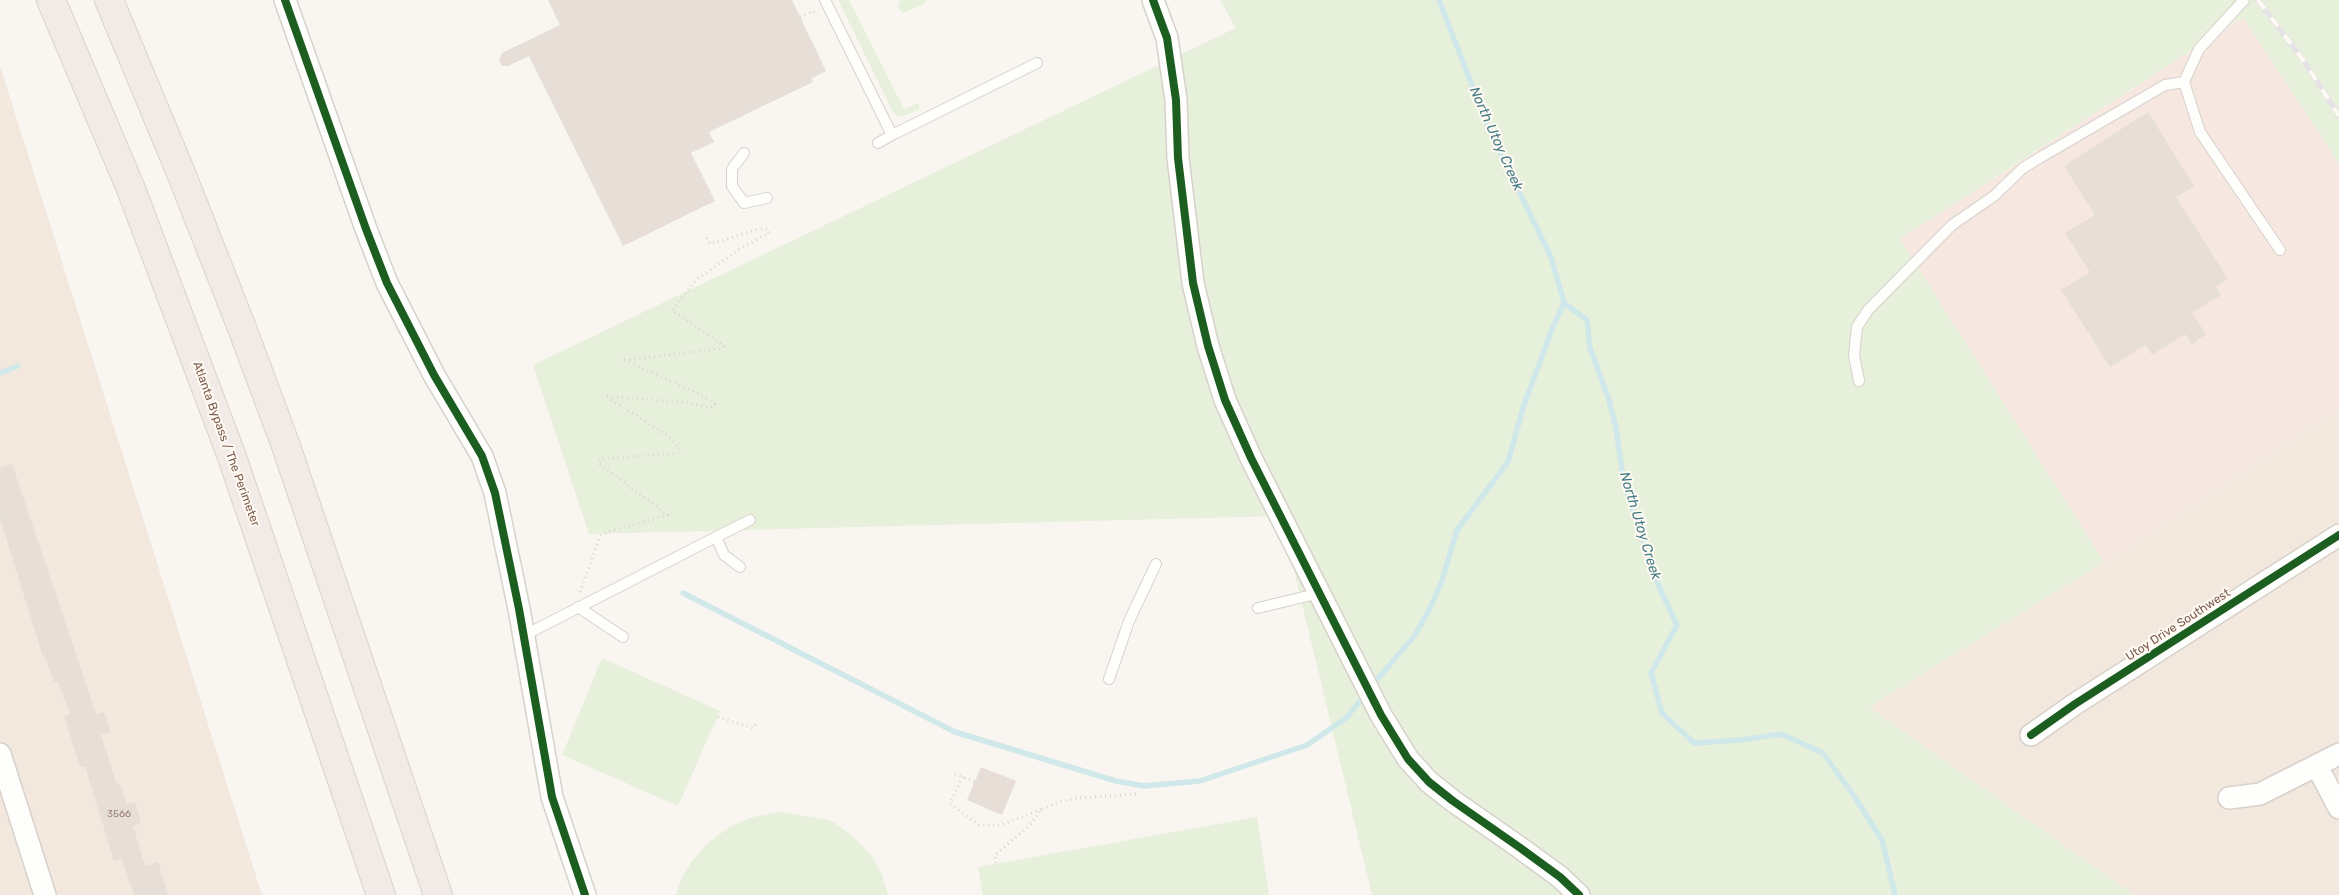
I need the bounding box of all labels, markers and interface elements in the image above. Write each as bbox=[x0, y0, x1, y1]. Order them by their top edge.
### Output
water label: North Utoy Creek bbox=[1466, 84, 1526, 194]
street label: Atlanta Bypass / The Perimeter bbox=[189, 360, 263, 528]
water label: North Utoy Creek bbox=[1616, 470, 1664, 582]
street label: Utoy Drive Southwest bbox=[2123, 586, 2233, 664]
house number: 3566 bbox=[107, 808, 131, 820]

